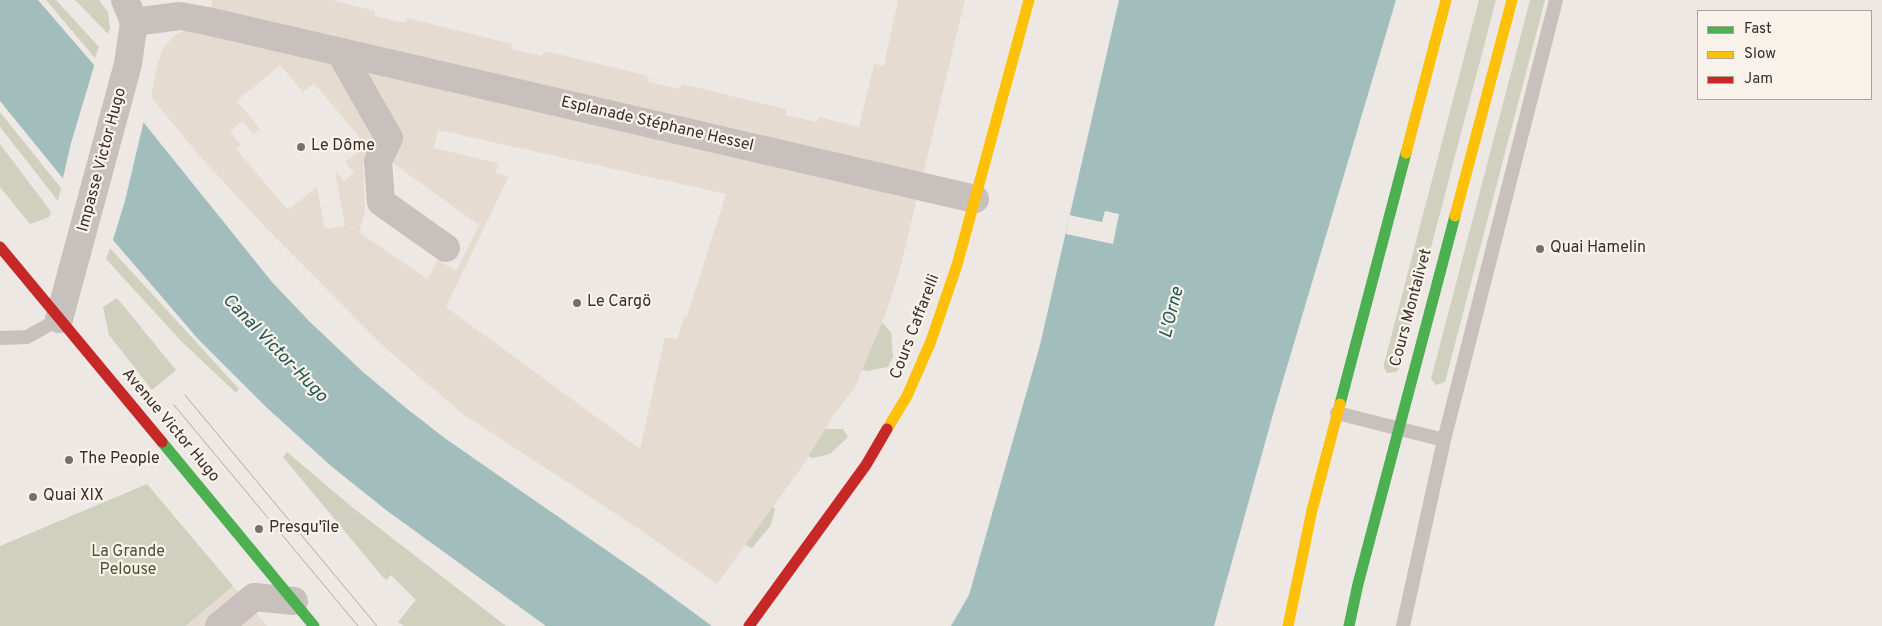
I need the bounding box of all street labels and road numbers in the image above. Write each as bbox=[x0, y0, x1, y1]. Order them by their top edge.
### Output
street label: Impasse Victor Hugo bbox=[75, 86, 131, 234]
street label: Esplanade Stéphane Hessel bbox=[559, 93, 755, 157]
street label: Cours Montalivet bbox=[1387, 247, 1437, 369]
street label: Cours Caffarelli bbox=[887, 272, 945, 382]
street label: Avenue Victor Hugo bbox=[117, 365, 223, 487]

